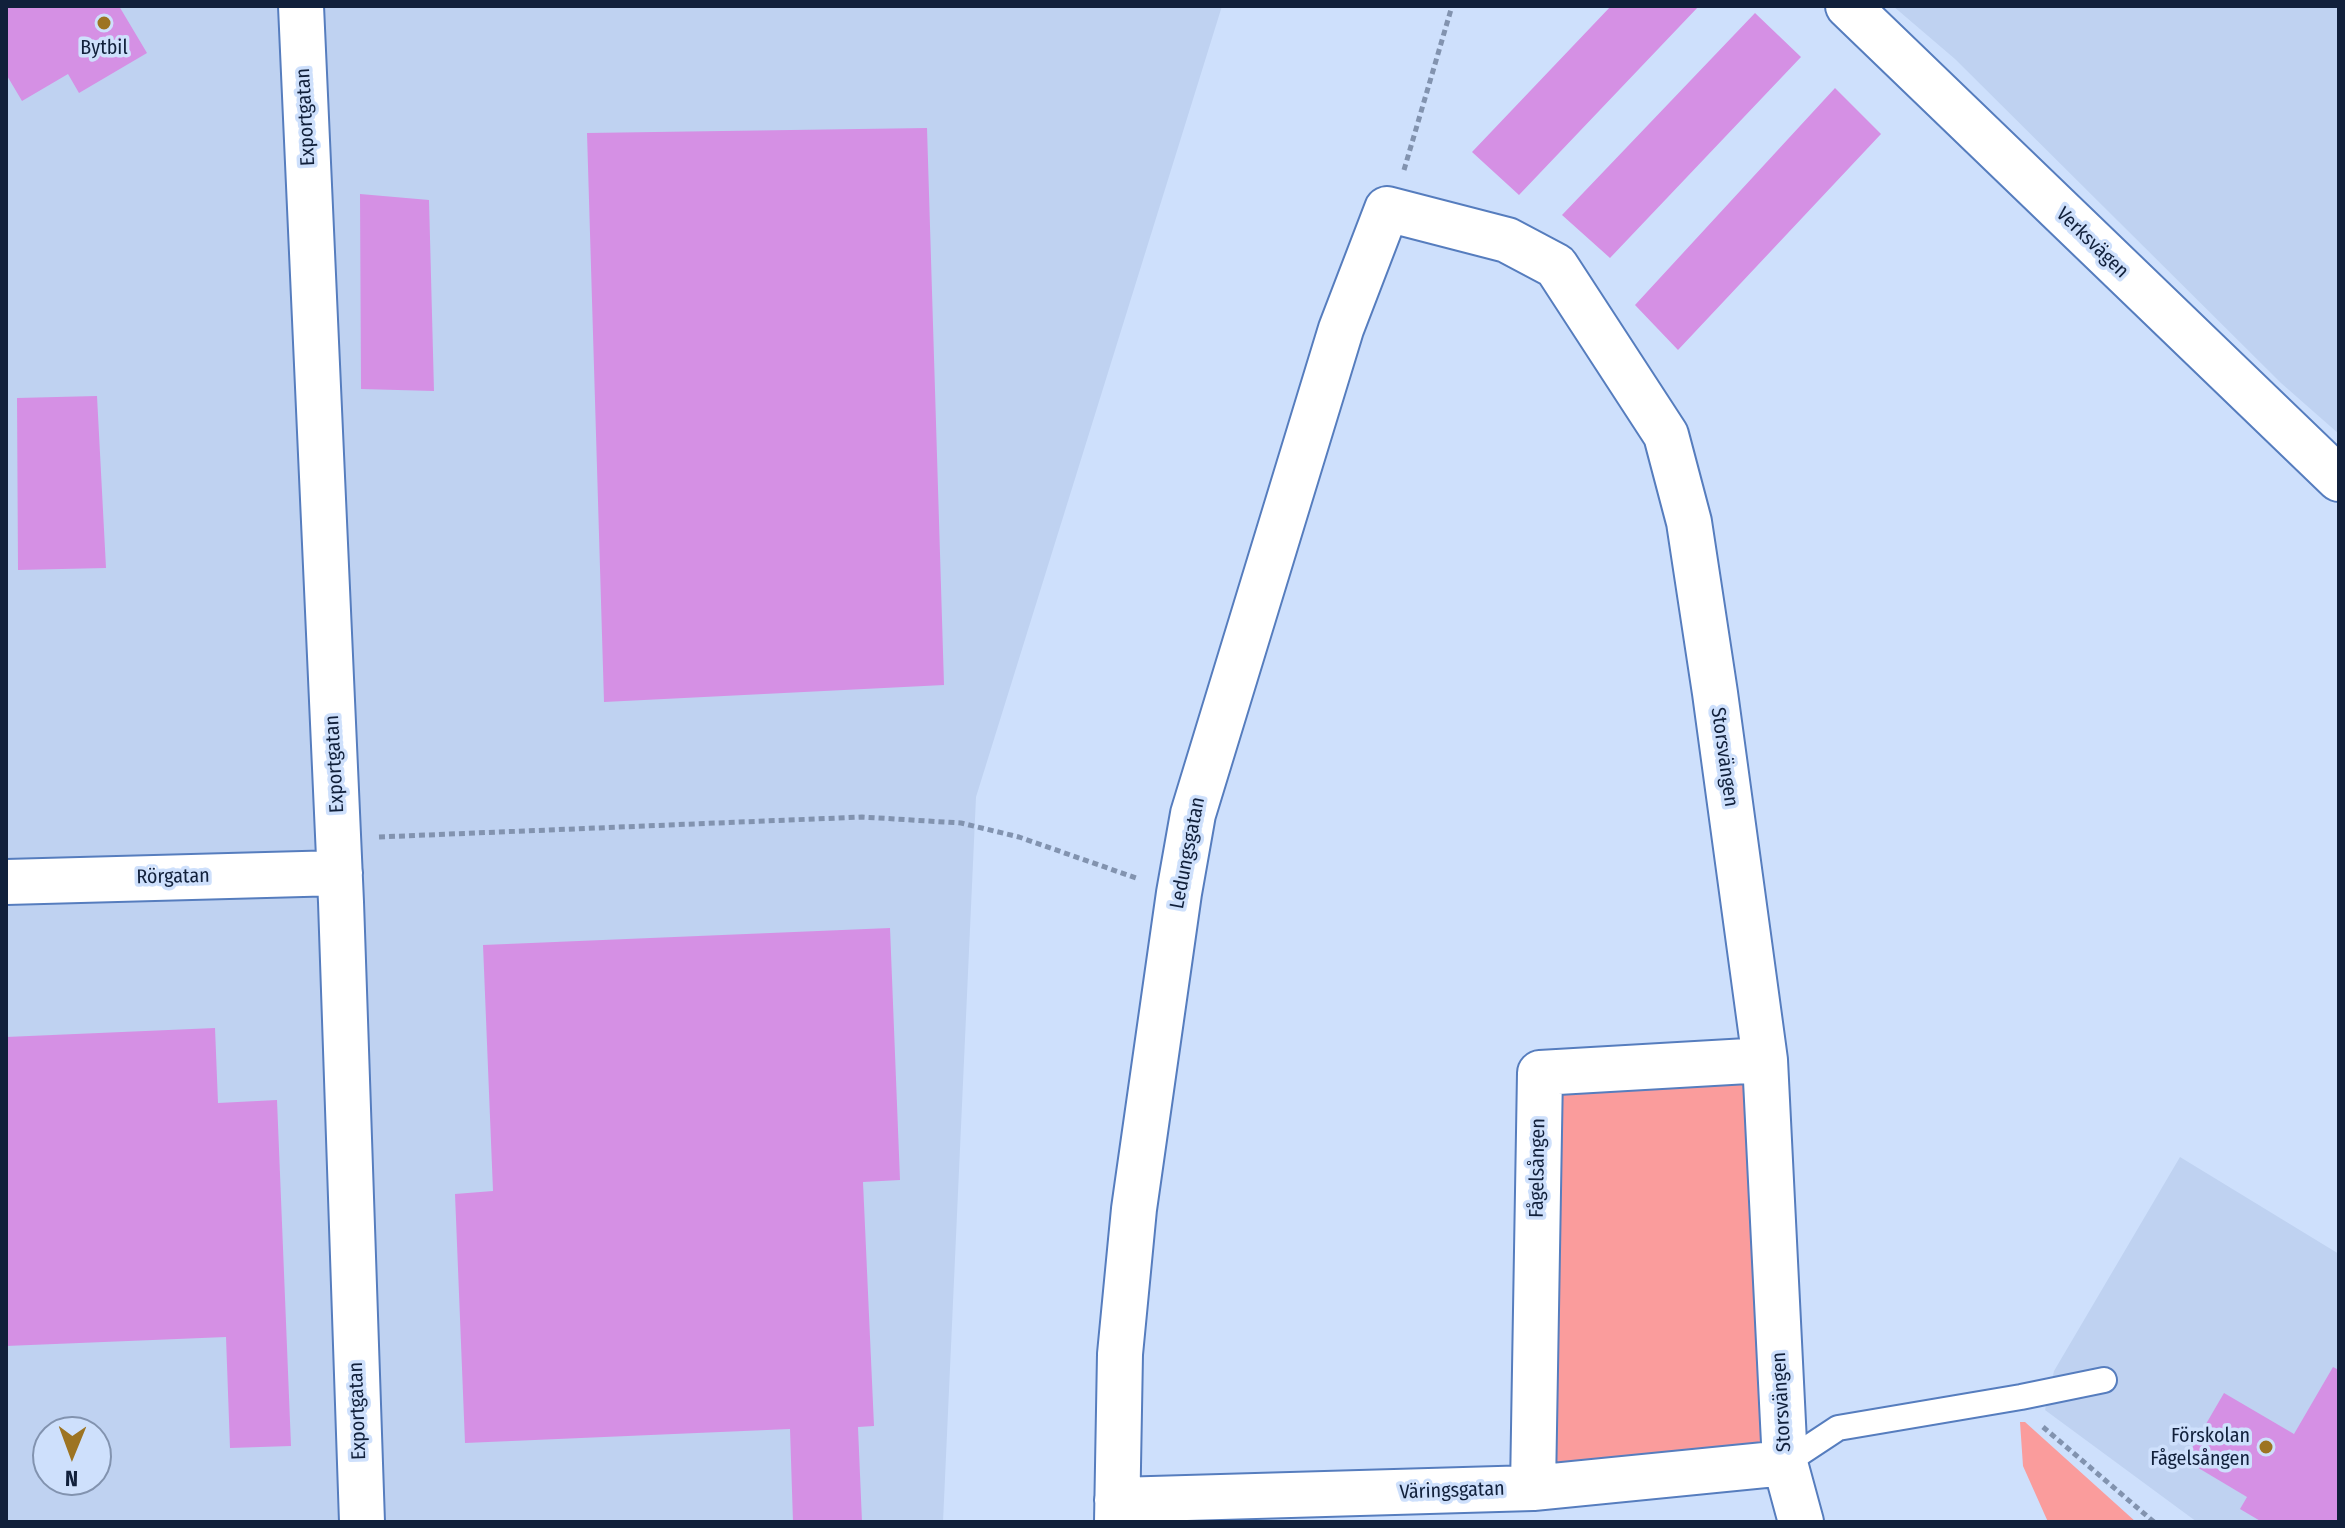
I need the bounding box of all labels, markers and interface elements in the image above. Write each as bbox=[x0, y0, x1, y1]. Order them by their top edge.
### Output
marker: Bytbil bbox=[95, 14, 113, 32]
place label: Bytbil bbox=[80, 36, 128, 60]
street label: Exportgatan bbox=[291, 67, 321, 167]
street label: Verksvägen bbox=[2051, 203, 2133, 283]
street label: Storsvängen bbox=[1705, 706, 1743, 808]
street label: Exportgatan bbox=[320, 714, 350, 814]
street label: Ledungsgatan bbox=[1165, 795, 1211, 911]
street label: Rörgatan bbox=[136, 864, 210, 890]
street label: Fågelsången bbox=[1525, 1118, 1551, 1218]
street label: Storsvängen bbox=[1767, 1351, 1797, 1453]
street label: Exportgatan bbox=[344, 1362, 372, 1460]
north arrow bbox=[32, 1416, 112, 1496]
place label: Förskolan Fågelsången bbox=[2150, 1424, 2250, 1471]
marker: Förskolan Fågelsången bbox=[2257, 1438, 2275, 1456]
text: N bbox=[65, 1465, 78, 1492]
street label: Väringsgatan bbox=[1399, 1477, 1505, 1505]

